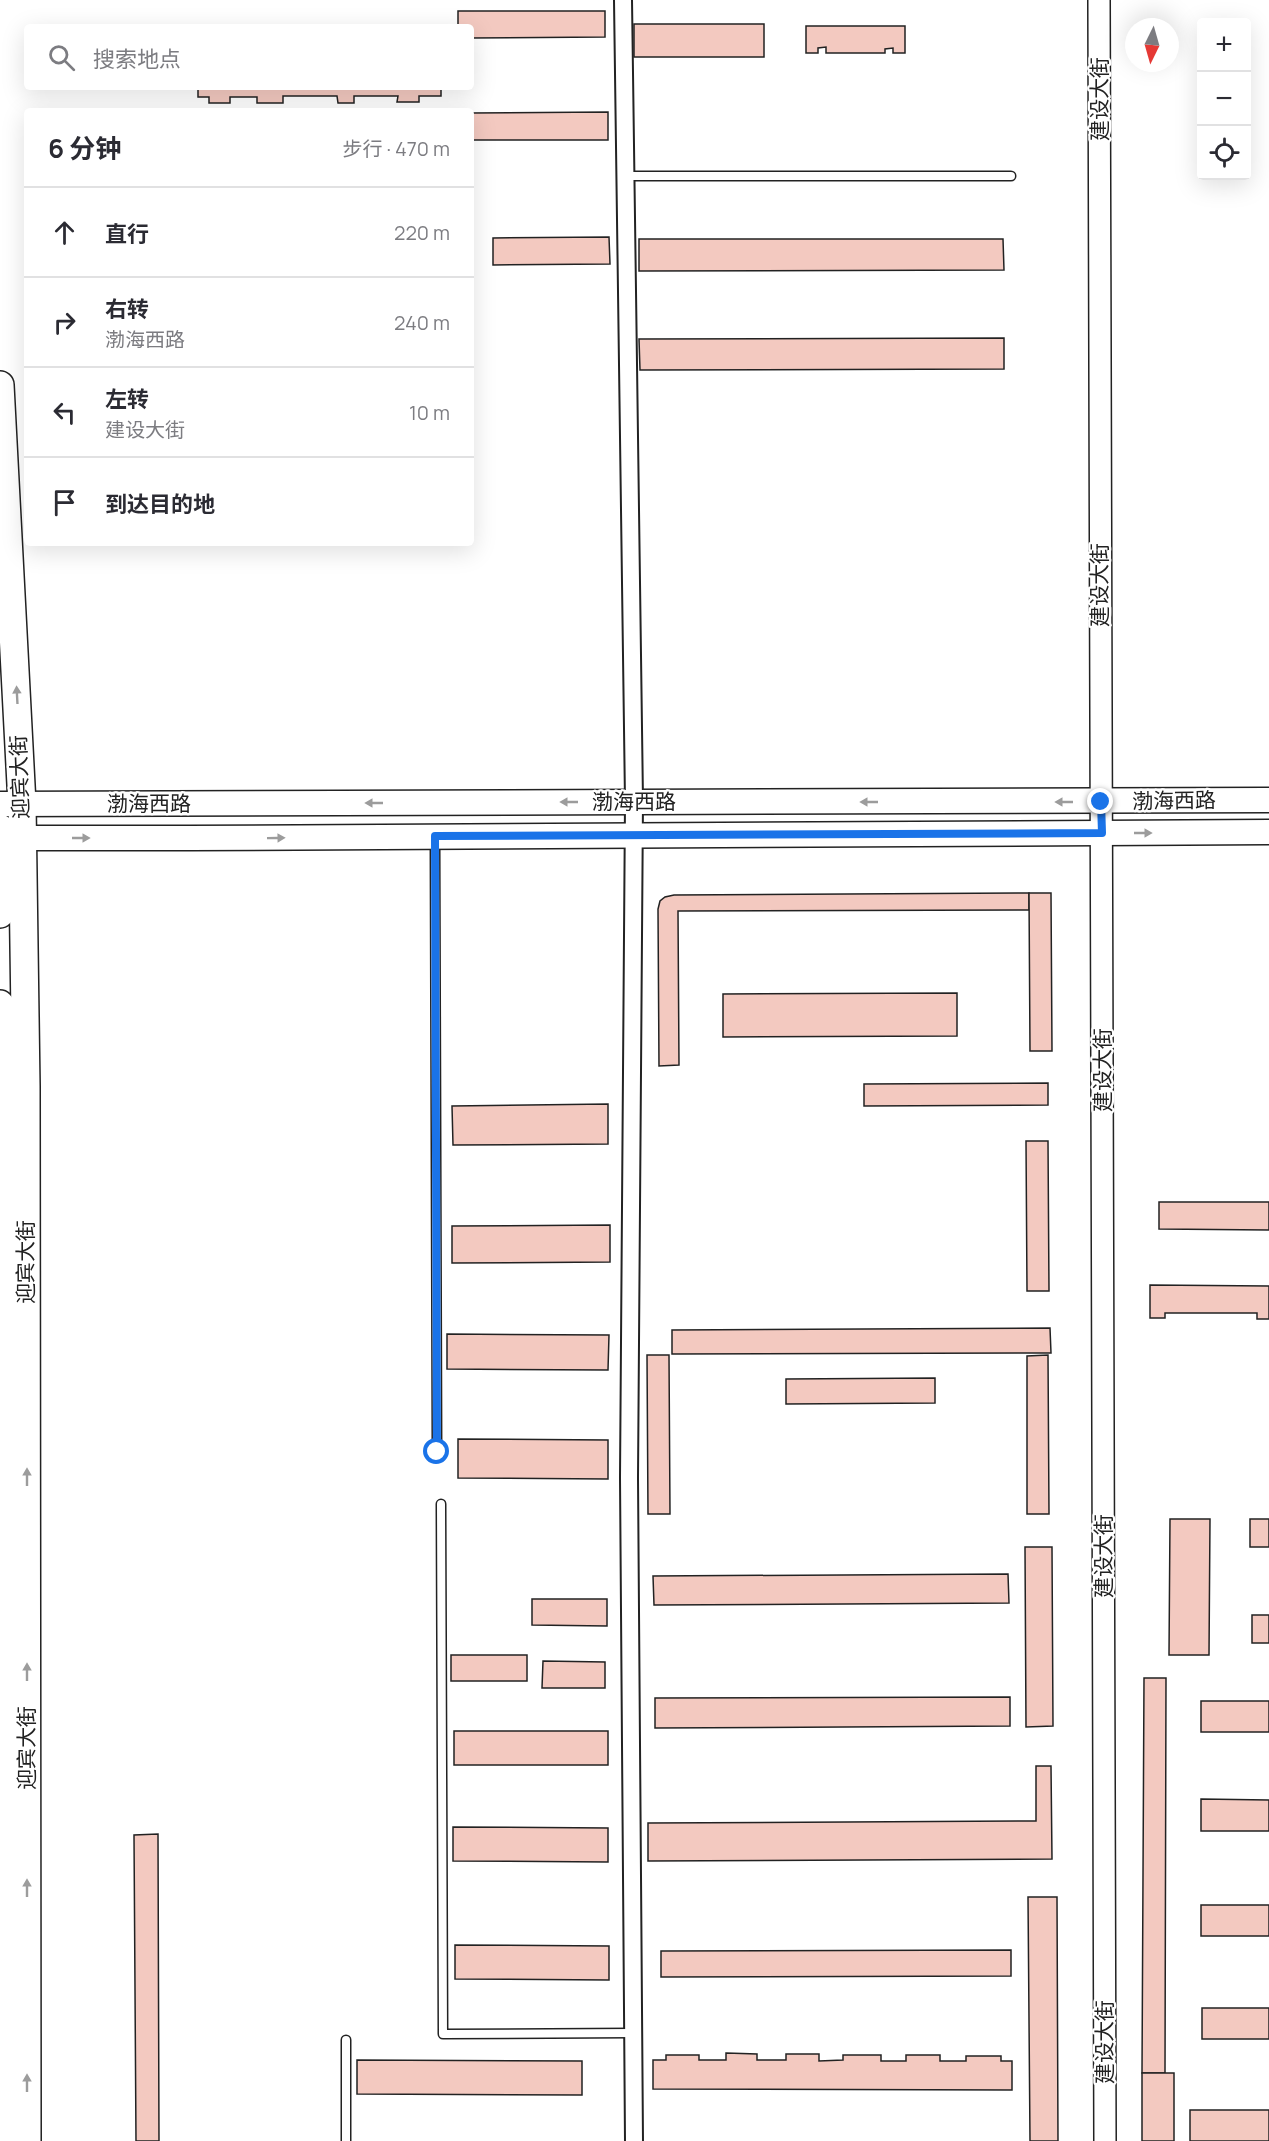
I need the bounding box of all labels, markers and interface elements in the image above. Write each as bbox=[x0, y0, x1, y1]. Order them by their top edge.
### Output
north arrow bbox=[1125, 18, 1179, 72]
map controls bbox=[1197, 18, 1251, 180]
button: + bbox=[1197, 18, 1251, 72]
search box bbox=[24, 24, 474, 90]
icon: search bbox=[45, 41, 78, 74]
text: 搜索地点 bbox=[93, 44, 181, 74]
street label: 建设大街 bbox=[1085, 57, 1113, 141]
button: − bbox=[1197, 72, 1251, 126]
button: locate bbox=[1197, 126, 1251, 180]
text: 6 分钟 bbox=[48, 130, 121, 166]
text: 步行 · 470 m bbox=[342, 135, 450, 162]
icon: ahead bbox=[48, 216, 81, 249]
text: 直行 bbox=[105, 219, 149, 249]
text: 220 m bbox=[394, 219, 450, 246]
text: 右转 bbox=[105, 294, 149, 324]
icon: right bbox=[48, 306, 81, 339]
text: 240 m bbox=[394, 309, 450, 336]
text: 渤海西路 bbox=[105, 326, 185, 353]
text: 左转 bbox=[105, 384, 149, 414]
icon: left bbox=[48, 396, 81, 429]
text: 10 m bbox=[409, 399, 450, 426]
text: 建设大街 bbox=[105, 416, 185, 443]
icon: arrive bbox=[48, 486, 81, 519]
text: 到达目的地 bbox=[105, 489, 215, 519]
street label: 建设大街 bbox=[1085, 543, 1113, 627]
one-way arrow bbox=[12, 686, 21, 705]
street label: 迎宾大街 bbox=[4, 735, 34, 819]
street label: 渤海西路 bbox=[1132, 785, 1216, 815]
street label: 渤海西路 bbox=[592, 787, 676, 815]
route end bbox=[1087, 788, 1113, 814]
street label: 渤海西路 bbox=[107, 789, 191, 817]
one-way arrow bbox=[559, 797, 578, 807]
one-way arrow bbox=[859, 797, 878, 807]
one-way arrow bbox=[1054, 797, 1073, 807]
one-way arrow bbox=[364, 798, 383, 808]
one-way arrow bbox=[1134, 828, 1153, 838]
one-way arrow bbox=[72, 833, 91, 843]
one-way arrow bbox=[267, 833, 286, 842]
street label: 建设大街 bbox=[1088, 1028, 1116, 1112]
street label: 迎宾大街 bbox=[11, 1220, 39, 1304]
route start bbox=[423, 1438, 449, 1464]
one-way arrow bbox=[22, 1467, 32, 1486]
street label: 建设大街 bbox=[1089, 1514, 1117, 1598]
one-way arrow bbox=[22, 1662, 32, 1681]
street label: 迎宾大街 bbox=[12, 1706, 40, 1790]
one-way arrow bbox=[22, 1878, 32, 1897]
street label: 建设大街 bbox=[1090, 2000, 1118, 2084]
one-way arrow bbox=[22, 2073, 32, 2092]

